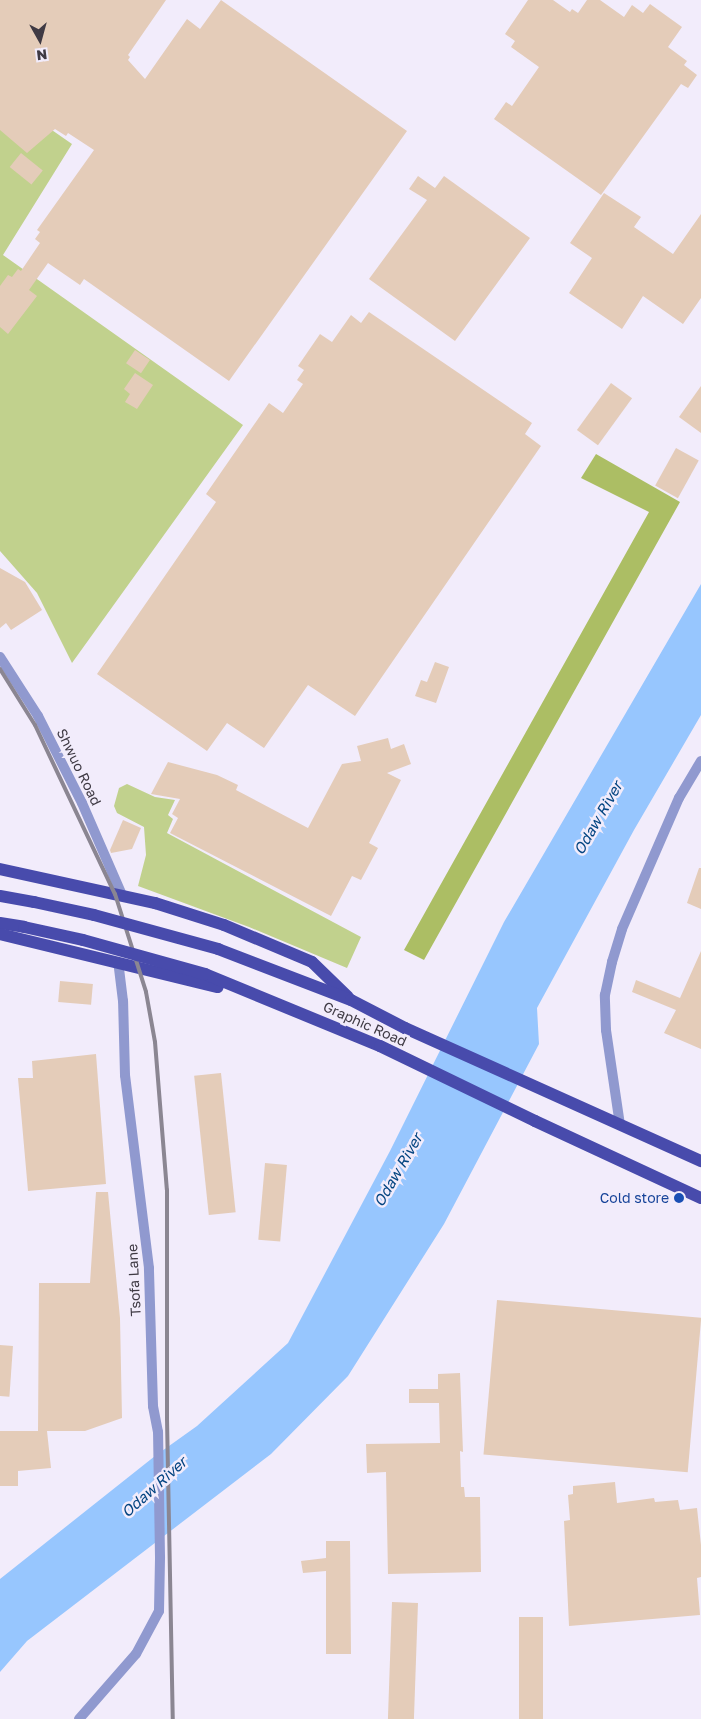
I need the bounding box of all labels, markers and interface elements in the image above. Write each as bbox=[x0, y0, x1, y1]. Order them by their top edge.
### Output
north arrow bbox=[15, 15, 65, 65]
text: N bbox=[36, 46, 48, 64]
street label: Shwuo Road bbox=[53, 726, 105, 808]
water label: Odaw River bbox=[570, 778, 626, 858]
street label: Graphic Road bbox=[321, 998, 409, 1050]
water label: Odaw River bbox=[370, 1130, 426, 1210]
place label: Cold store bbox=[600, 1190, 669, 1206]
marker: Cold store bbox=[673, 1192, 685, 1204]
street label: Tsofa Lane bbox=[124, 1243, 144, 1317]
water label: Odaw River bbox=[118, 1453, 190, 1521]

